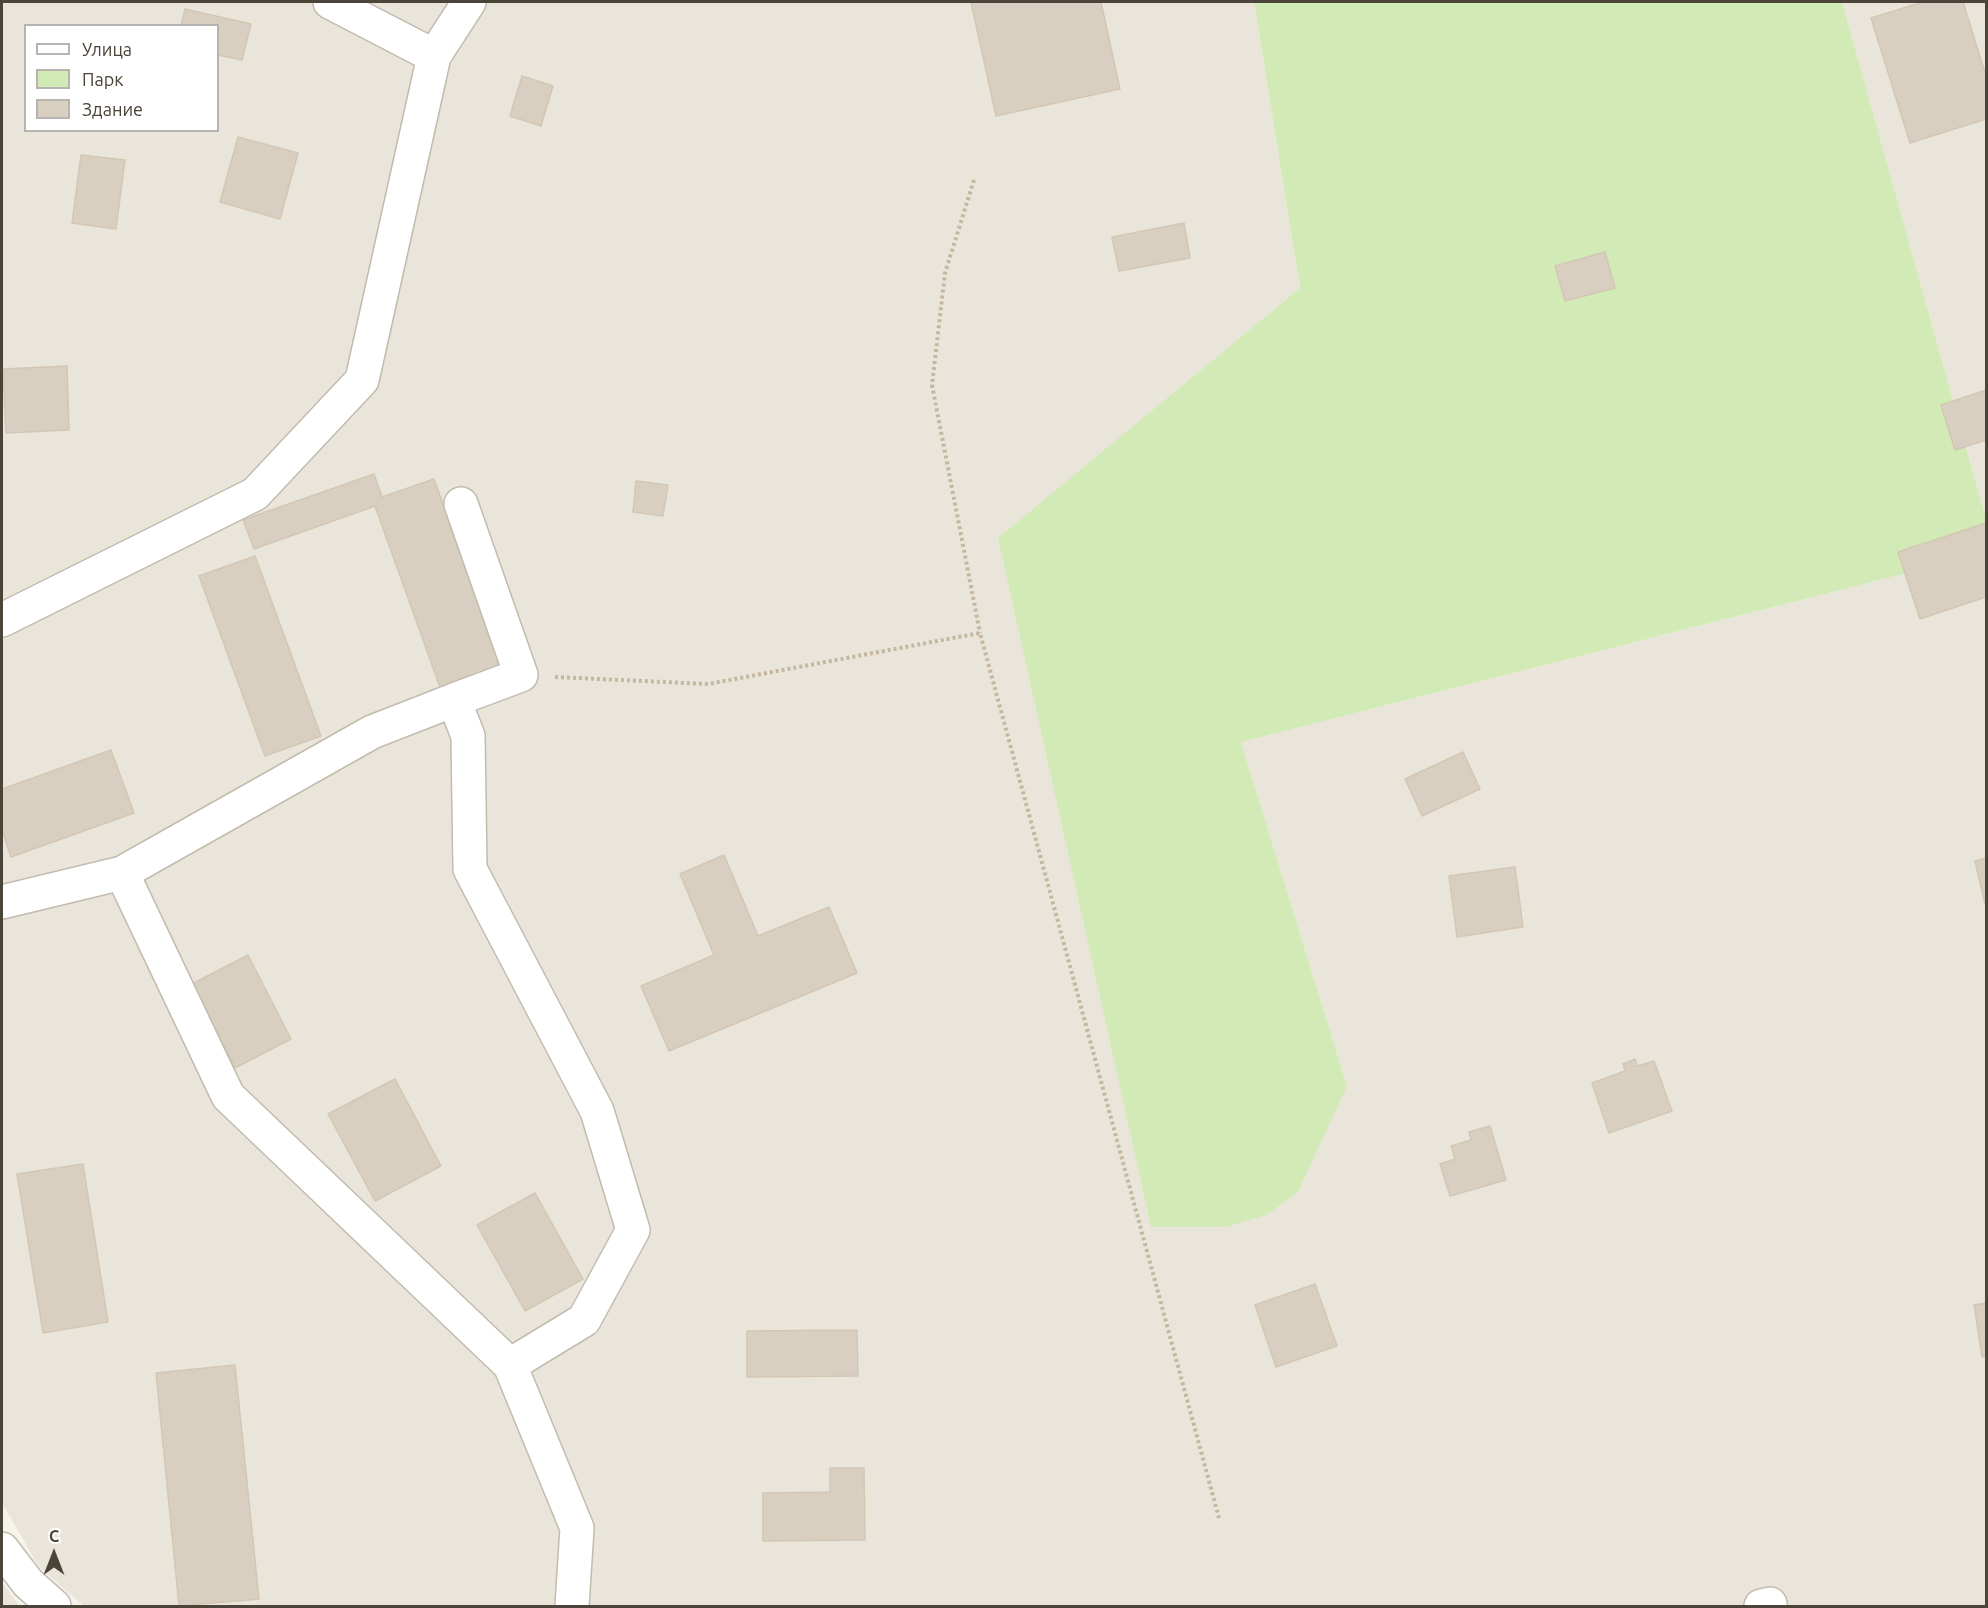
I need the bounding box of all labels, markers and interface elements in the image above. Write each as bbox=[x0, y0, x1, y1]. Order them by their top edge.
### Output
legend bbox=[24, 24, 219, 132]
text: Улица bbox=[82, 39, 132, 59]
text: Парк bbox=[82, 69, 123, 89]
text: Здание bbox=[82, 99, 143, 119]
north arrow bbox=[24, 1524, 84, 1584]
text: С bbox=[49, 1527, 59, 1545]

